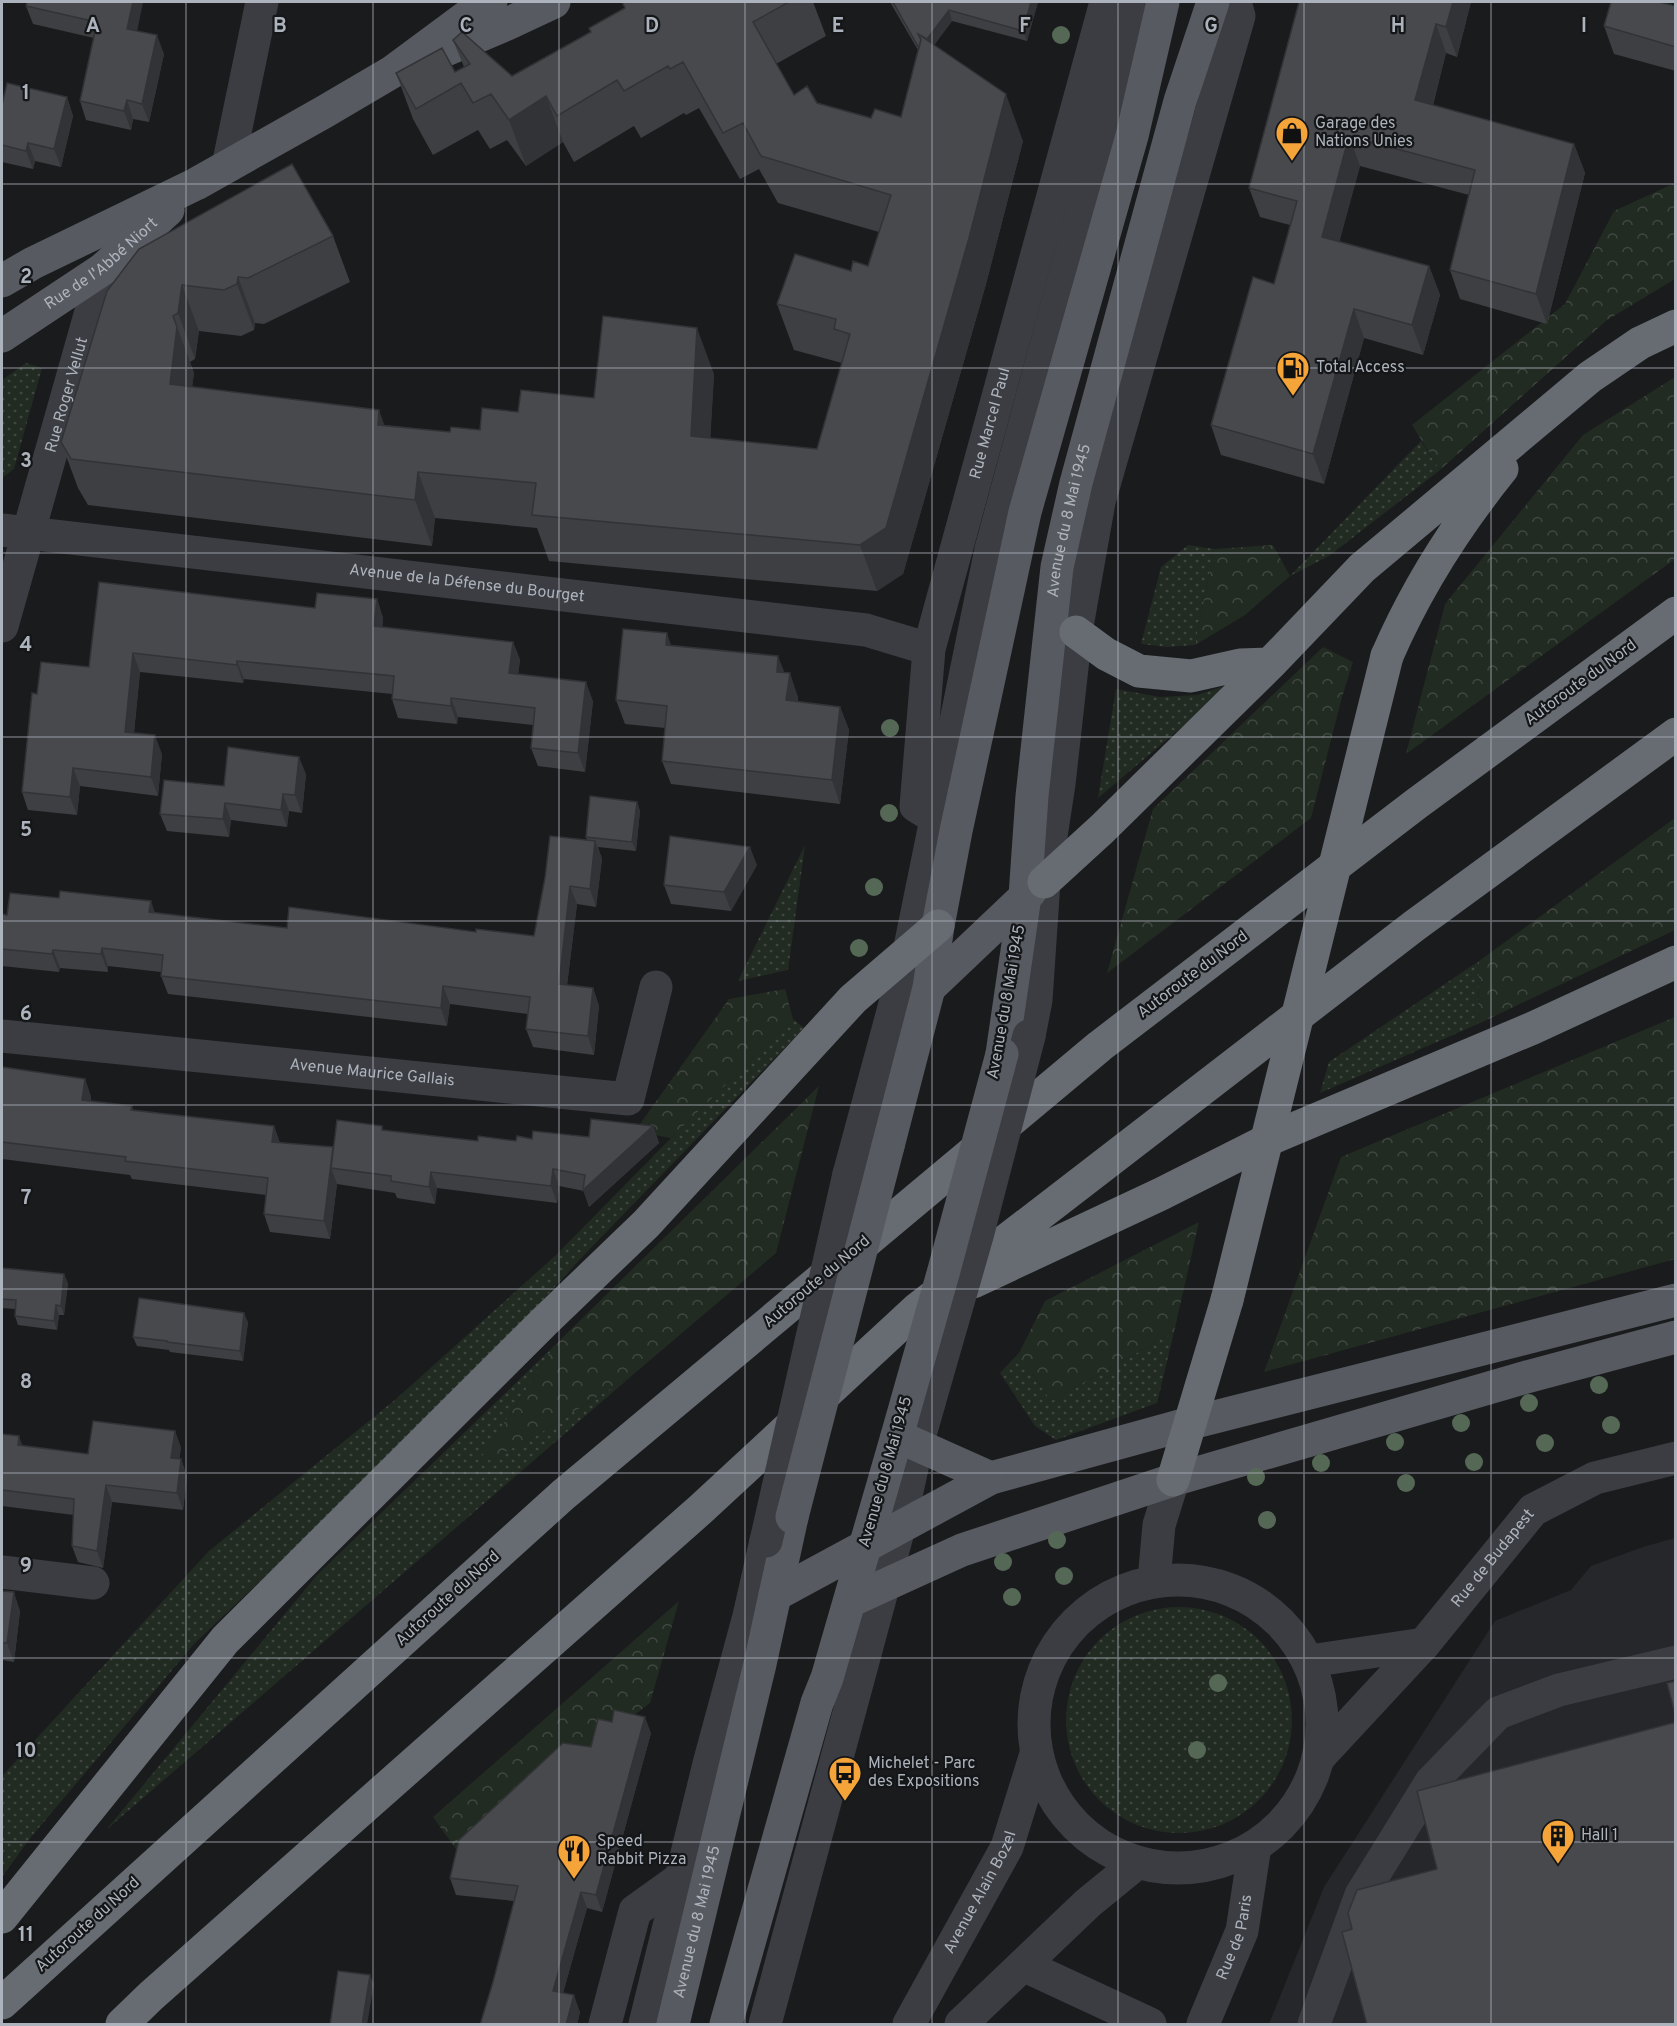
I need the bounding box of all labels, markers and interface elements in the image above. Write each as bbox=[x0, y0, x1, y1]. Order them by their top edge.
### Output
text: A bbox=[86, 14, 100, 40]
text: B bbox=[273, 14, 287, 40]
text: C bbox=[460, 14, 472, 40]
text: D bbox=[645, 14, 659, 40]
text: E bbox=[832, 14, 844, 40]
text: F bbox=[1019, 14, 1031, 40]
text: G bbox=[1204, 14, 1218, 40]
text: H bbox=[1391, 14, 1405, 40]
text: I bbox=[1581, 14, 1587, 40]
text: 1 bbox=[22, 81, 30, 107]
place label: Garage des Nations Unies bbox=[1315, 114, 1413, 152]
shop icon: Garage des Nations Unies bbox=[1274, 115, 1310, 162]
street label: Rue de l'Abbé Niort bbox=[41, 214, 163, 315]
text: 2 bbox=[20, 265, 32, 291]
street label: Rue Roger Vellut bbox=[41, 335, 93, 455]
fuel station icon: Total Access bbox=[1275, 350, 1311, 397]
place label: Total Access bbox=[1316, 358, 1405, 378]
street label: Rue Marcel Paul bbox=[966, 366, 1015, 481]
street label: Avenue du 8 Mai 1945 bbox=[1044, 442, 1096, 599]
text: 3 bbox=[20, 449, 32, 475]
street label: Avenue de la Défense du Bourget bbox=[348, 560, 586, 607]
text: 4 bbox=[20, 633, 32, 659]
street label: Autoroute du Nord bbox=[1521, 636, 1641, 730]
text: 5 bbox=[20, 818, 32, 844]
street label: Avenue du 8 Mai 1945 bbox=[984, 923, 1030, 1081]
street label: Autoroute du Nord bbox=[1134, 927, 1252, 1023]
text: 6 bbox=[20, 1002, 32, 1028]
street label: Avenue Maurice Gallais bbox=[289, 1055, 456, 1092]
text: 7 bbox=[21, 1186, 31, 1212]
street label: Autoroute du Nord bbox=[760, 1231, 874, 1333]
text: 8 bbox=[20, 1370, 32, 1396]
street label: Avenue du 8 Mai 1945 bbox=[855, 1394, 917, 1550]
street label: Rue de Budapest bbox=[1447, 1505, 1539, 1612]
street label: Autoroute du Nord bbox=[392, 1547, 504, 1651]
text: 9 bbox=[20, 1554, 32, 1580]
text: 10 bbox=[15, 1739, 37, 1765]
place label: Michelet - Parc des Expositions bbox=[868, 1754, 979, 1792]
bus stop icon: Michelet - Parc des Expositions bbox=[827, 1755, 863, 1802]
building icon: Hall 1 bbox=[1540, 1818, 1576, 1865]
place label: Hall 1 bbox=[1581, 1826, 1618, 1846]
street label: Avenue Alain Bozel bbox=[940, 1828, 1021, 1958]
place label: Speed Rabbit Pizza bbox=[597, 1832, 686, 1870]
restaurant icon: Speed Rabbit Pizza bbox=[556, 1833, 592, 1880]
street label: Avenue du 8 Mai 1945 bbox=[670, 1843, 726, 2000]
street label: Autoroute du Nord bbox=[32, 1873, 144, 1977]
street label: Rue de Paris bbox=[1212, 1893, 1257, 1983]
text: 11 bbox=[18, 1923, 34, 1949]

